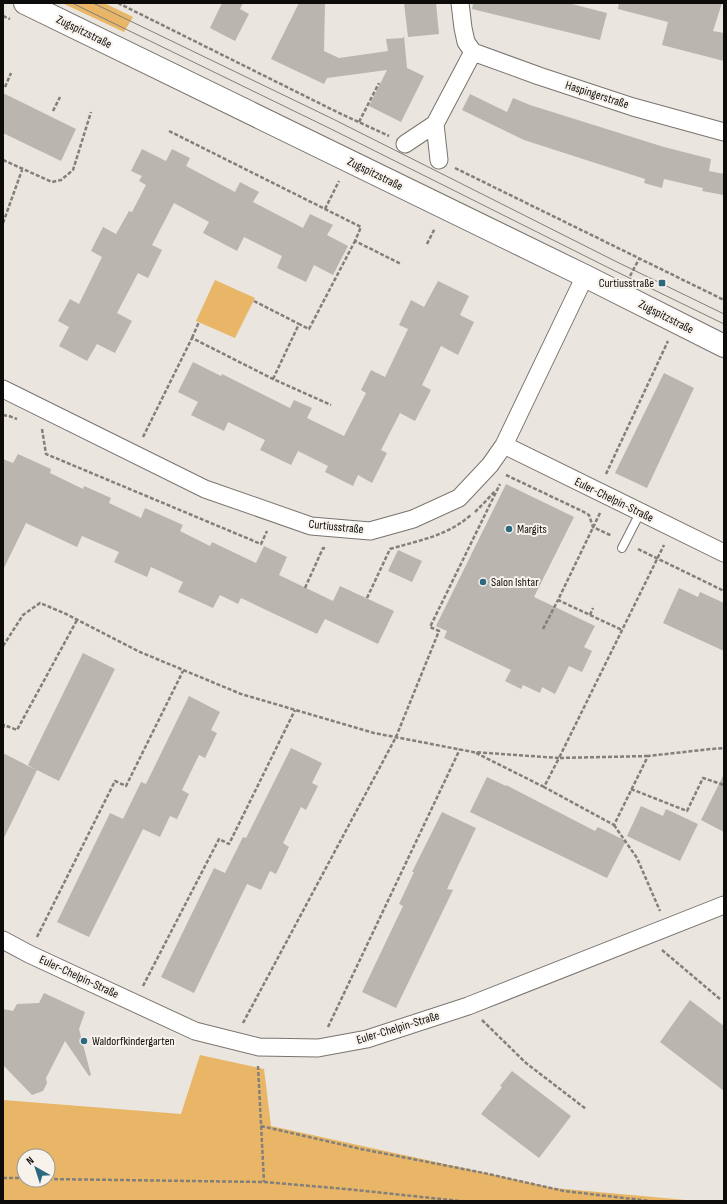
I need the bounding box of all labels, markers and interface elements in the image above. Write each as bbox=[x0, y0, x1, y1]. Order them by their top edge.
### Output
street label: Zugspitzstraße bbox=[54, 12, 114, 52]
street label: Haspingerstraße bbox=[563, 78, 631, 112]
street label: Zugspitzstraße bbox=[345, 154, 405, 194]
place label: Curtiusstraße bbox=[599, 276, 654, 291]
marker: Curtiusstraße bbox=[657, 278, 667, 288]
street label: Zugspitzstraße bbox=[636, 297, 696, 337]
street label: Euler-Chelpin-Straße bbox=[572, 474, 656, 526]
street label: Curtiusstraße bbox=[308, 517, 364, 537]
place label: Margits bbox=[517, 522, 547, 537]
marker: Margits bbox=[504, 524, 514, 534]
place label: Salon Ishtar bbox=[491, 575, 539, 590]
marker: Salon Ishtar bbox=[478, 577, 488, 587]
street label: Euler-Chelpin-Straße bbox=[37, 952, 121, 1002]
street label: Euler-Chelpin-Straße bbox=[355, 1008, 441, 1048]
place label: Waldorfkindergarten bbox=[92, 1034, 175, 1049]
marker: Waldorfkindergarten bbox=[79, 1036, 89, 1046]
north arrow bbox=[16, 1148, 56, 1188]
text: N bbox=[24, 1154, 36, 1168]

